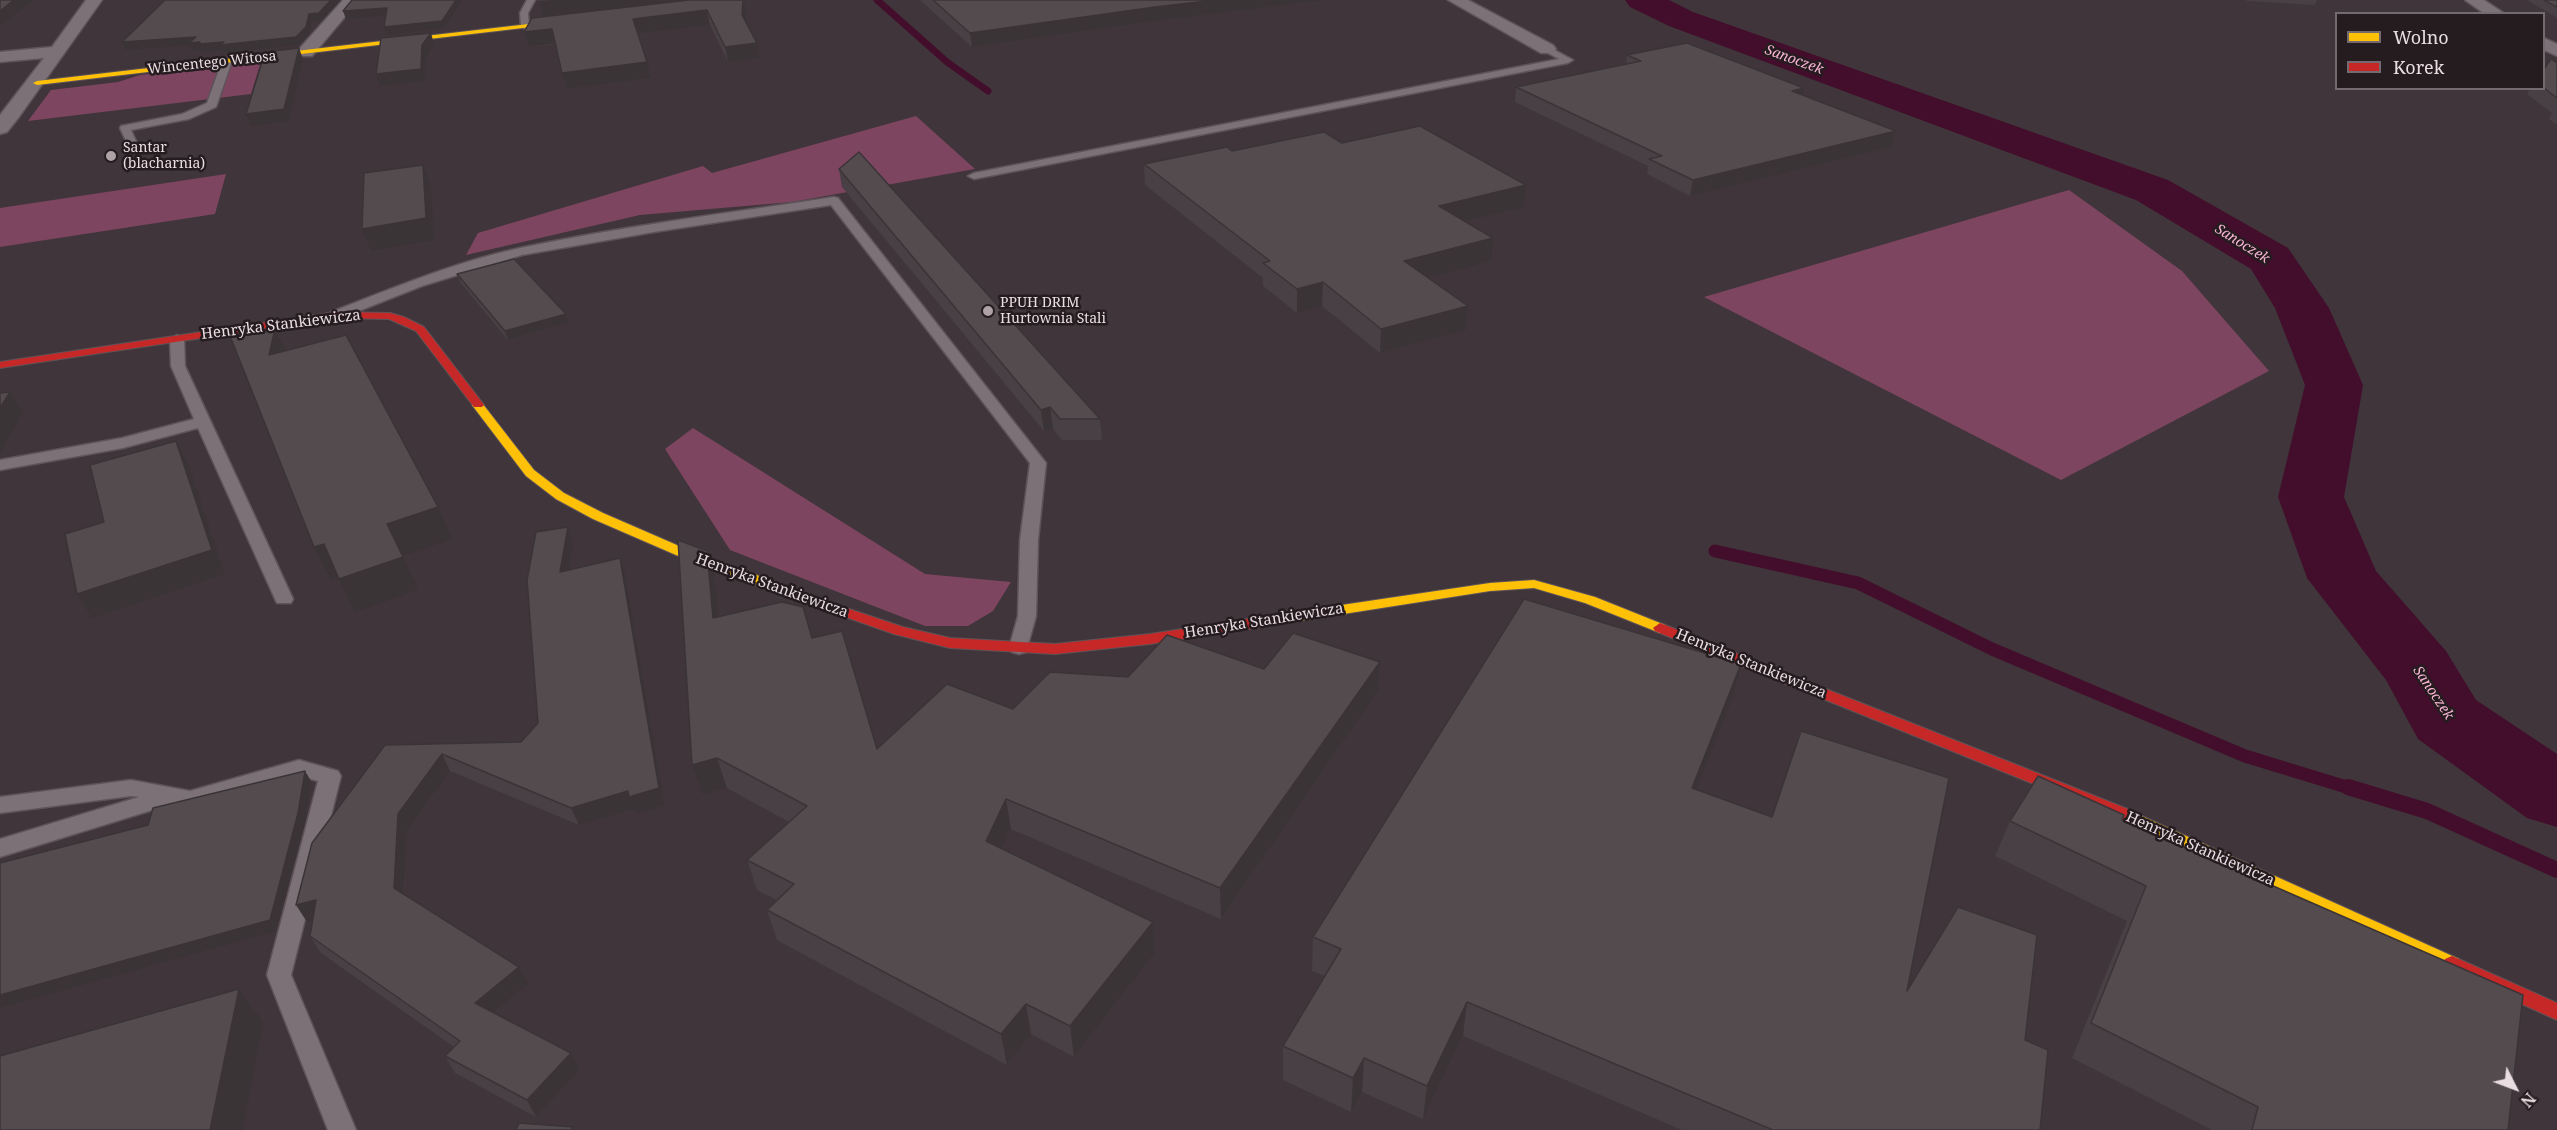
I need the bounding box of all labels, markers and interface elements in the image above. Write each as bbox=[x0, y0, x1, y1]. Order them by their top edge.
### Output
legend bbox=[2335, 12, 2545, 90]
text: Wolno bbox=[2393, 25, 2449, 49]
water label: Sanoczek bbox=[1762, 42, 1826, 78]
street label: Wincentego Witosa bbox=[147, 48, 277, 78]
text: Korek bbox=[2393, 55, 2444, 79]
place label: Santar (blacharnia) bbox=[123, 140, 205, 172]
marker: Santar (blacharnia) bbox=[104, 149, 118, 163]
water label: Sanoczek bbox=[2212, 221, 2272, 267]
place label: PPUH DRIM Hurtownia Stali bbox=[1000, 295, 1106, 328]
marker: PPUH DRIM Hurtownia Stali bbox=[981, 304, 995, 318]
street label: Henryka Stankiewicza bbox=[200, 306, 362, 344]
street label: Henryka Stankiewicza bbox=[693, 550, 851, 622]
street label: Henryka Stankiewicza bbox=[1183, 600, 1345, 642]
street label: Henryka Stankiewicza bbox=[1673, 626, 1829, 702]
water label: Sanoczek bbox=[2409, 663, 2457, 723]
street label: Henryka Stankiewicza bbox=[2123, 808, 2277, 890]
north arrow bbox=[2485, 1058, 2545, 1118]
text: N bbox=[2516, 1088, 2541, 1112]

